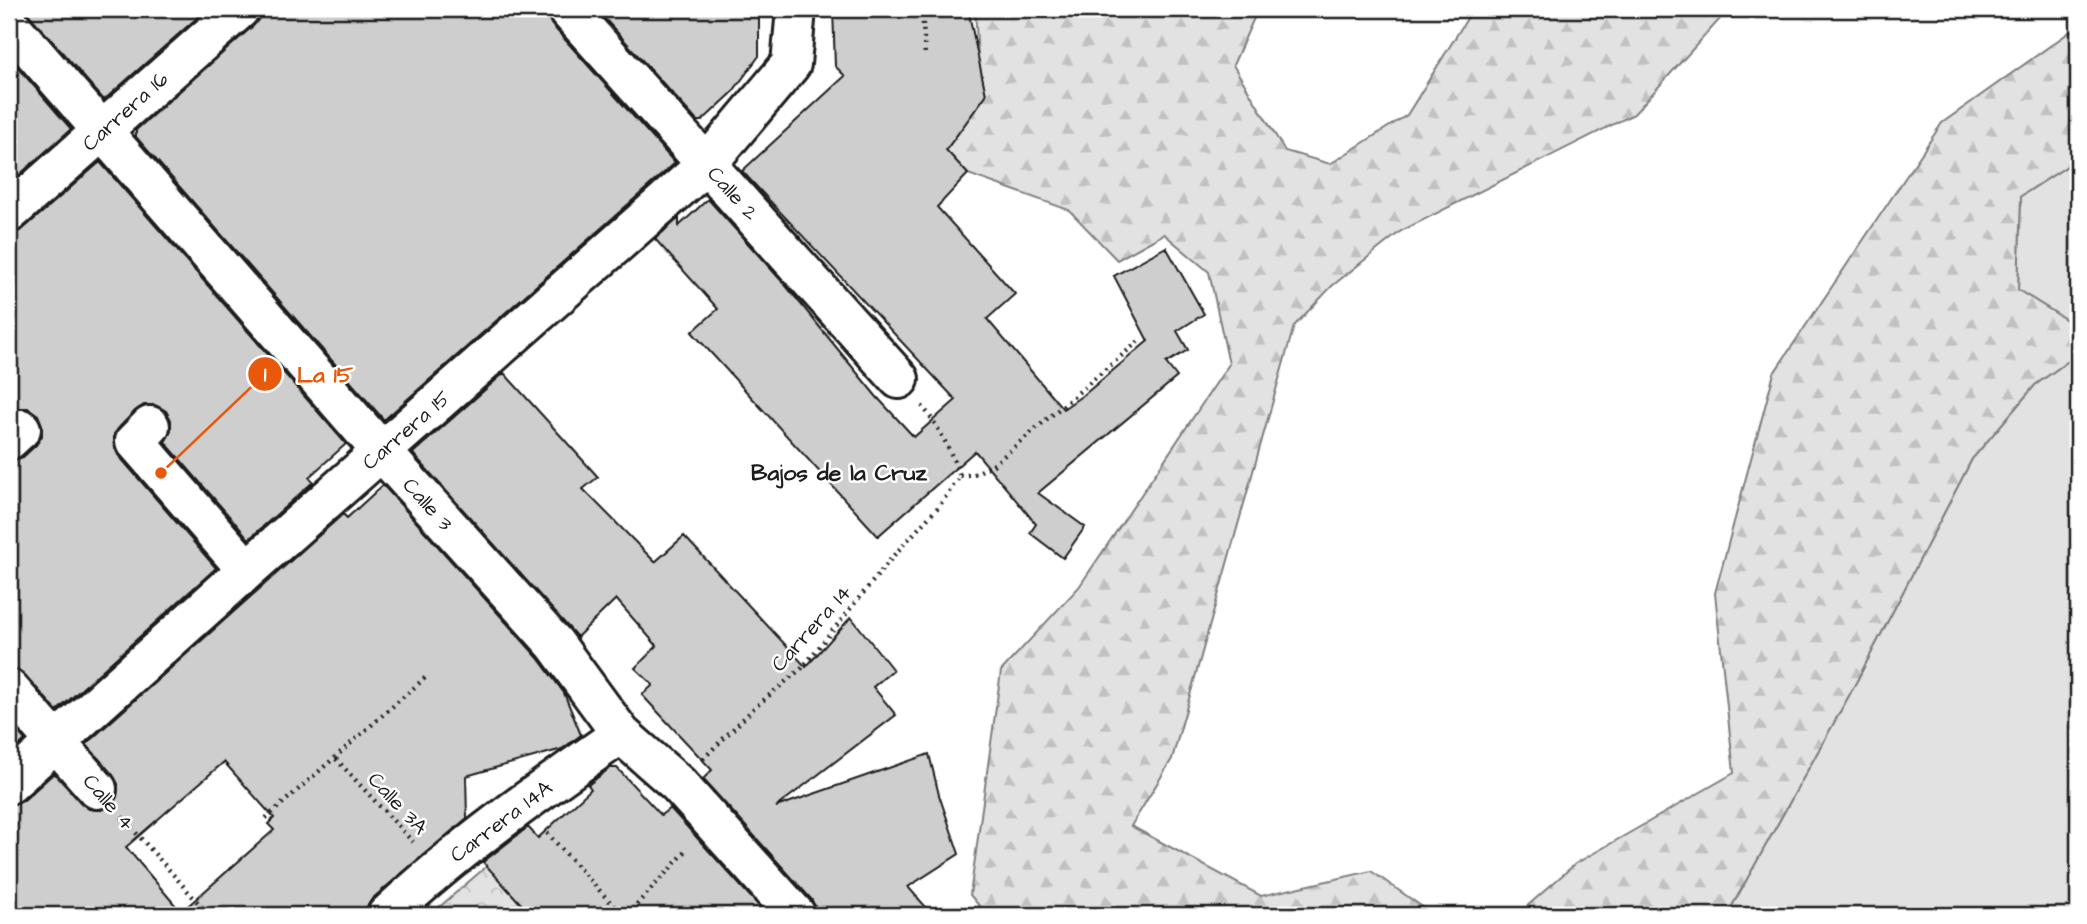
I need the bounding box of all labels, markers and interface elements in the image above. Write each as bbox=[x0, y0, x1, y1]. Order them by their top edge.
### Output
street label: Carrera 16 bbox=[76, 65, 175, 158]
street label: Calle 2 bbox=[700, 160, 765, 227]
callout: La 15 bbox=[248, 352, 367, 396]
text: La 15 bbox=[297, 359, 354, 391]
text: 1 bbox=[264, 360, 267, 389]
street label: Carrera 15 bbox=[356, 384, 457, 477]
district label: Bajos de la Cruz bbox=[751, 457, 928, 489]
street label: Calle 3 bbox=[396, 471, 460, 538]
street label: Carrera 14 bbox=[765, 579, 858, 678]
street label: Calle 3A bbox=[361, 766, 435, 841]
street label: Calle 4 bbox=[76, 768, 141, 837]
street label: Carrera 14A bbox=[444, 773, 559, 869]

